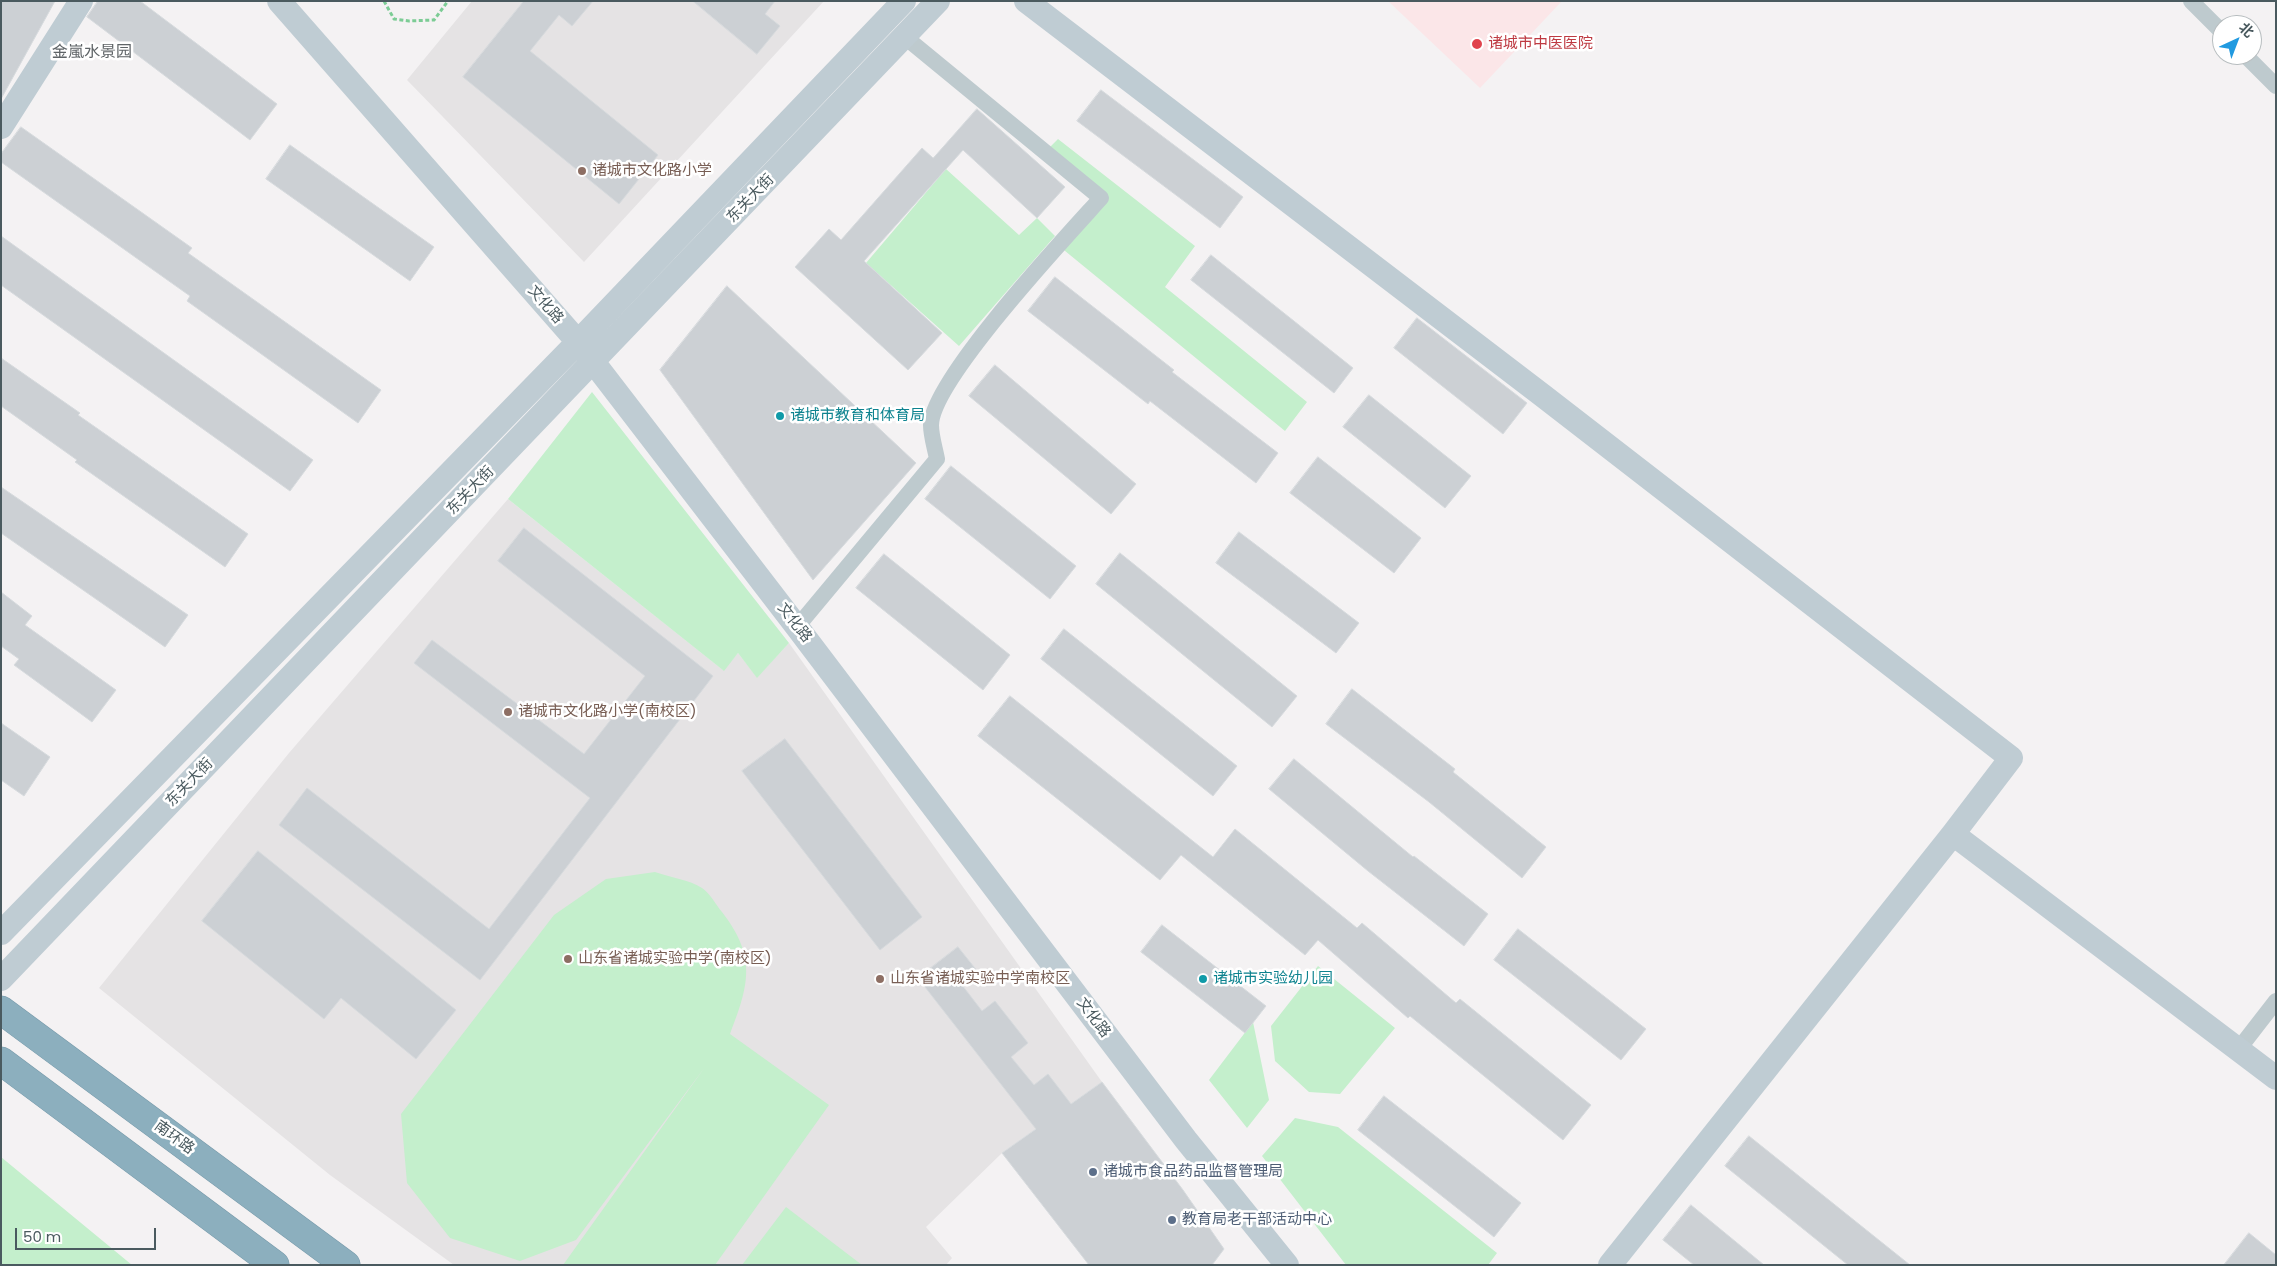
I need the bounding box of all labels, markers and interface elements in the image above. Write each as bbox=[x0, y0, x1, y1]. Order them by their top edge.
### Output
north arrow bbox=[2212, 15, 2262, 65]
text: 北 bbox=[2235, 18, 2258, 42]
place label: 诸城市中医医院 bbox=[1488, 35, 1593, 53]
marker: 诸城市中医医院 bbox=[1470, 37, 1484, 51]
district label: 金嵐水景园 bbox=[52, 43, 132, 63]
place label: 诸城市文化路小学 bbox=[592, 162, 712, 180]
marker: 诸城市文化路小学 bbox=[576, 165, 588, 177]
street label: 东关大街 bbox=[724, 171, 778, 227]
street label: 文化路 bbox=[523, 282, 567, 328]
place label: 诸城市教育和体育局 bbox=[790, 407, 925, 425]
marker: 诸城市教育和体育局 bbox=[774, 410, 786, 422]
street label: 东关大街 bbox=[444, 463, 498, 519]
street label: 文化路 bbox=[773, 600, 815, 646]
place label: 诸城市文化路小学(南校区) bbox=[518, 703, 697, 721]
marker: 诸城市文化路小学(南校区) bbox=[502, 706, 514, 718]
street label: 东关大街 bbox=[163, 755, 217, 811]
place label: 山东省诸城实验中学(南校区) bbox=[578, 950, 772, 968]
marker: 山东省诸城实验中学(南校区) bbox=[562, 953, 574, 965]
place label: 山东省诸城实验中学南校区 bbox=[890, 970, 1070, 988]
place label: 诸城市实验幼儿园 bbox=[1213, 970, 1333, 988]
marker: 山东省诸城实验中学南校区 bbox=[874, 973, 886, 985]
marker: 诸城市实验幼儿园 bbox=[1197, 973, 1209, 985]
street label: 文化路 bbox=[1072, 995, 1114, 1041]
street label: 南环路 bbox=[151, 1117, 197, 1159]
place label: 诸城市食品药品监督管理局 bbox=[1103, 1163, 1283, 1181]
marker: 诸城市食品药品监督管理局 bbox=[1087, 1166, 1099, 1178]
place label: 教育局老干部活动中心 bbox=[1182, 1211, 1332, 1229]
marker: 教育局老干部活动中心 bbox=[1166, 1214, 1178, 1226]
scale bar bbox=[18, 1218, 159, 1250]
text: 50 m bbox=[23, 1226, 61, 1247]

